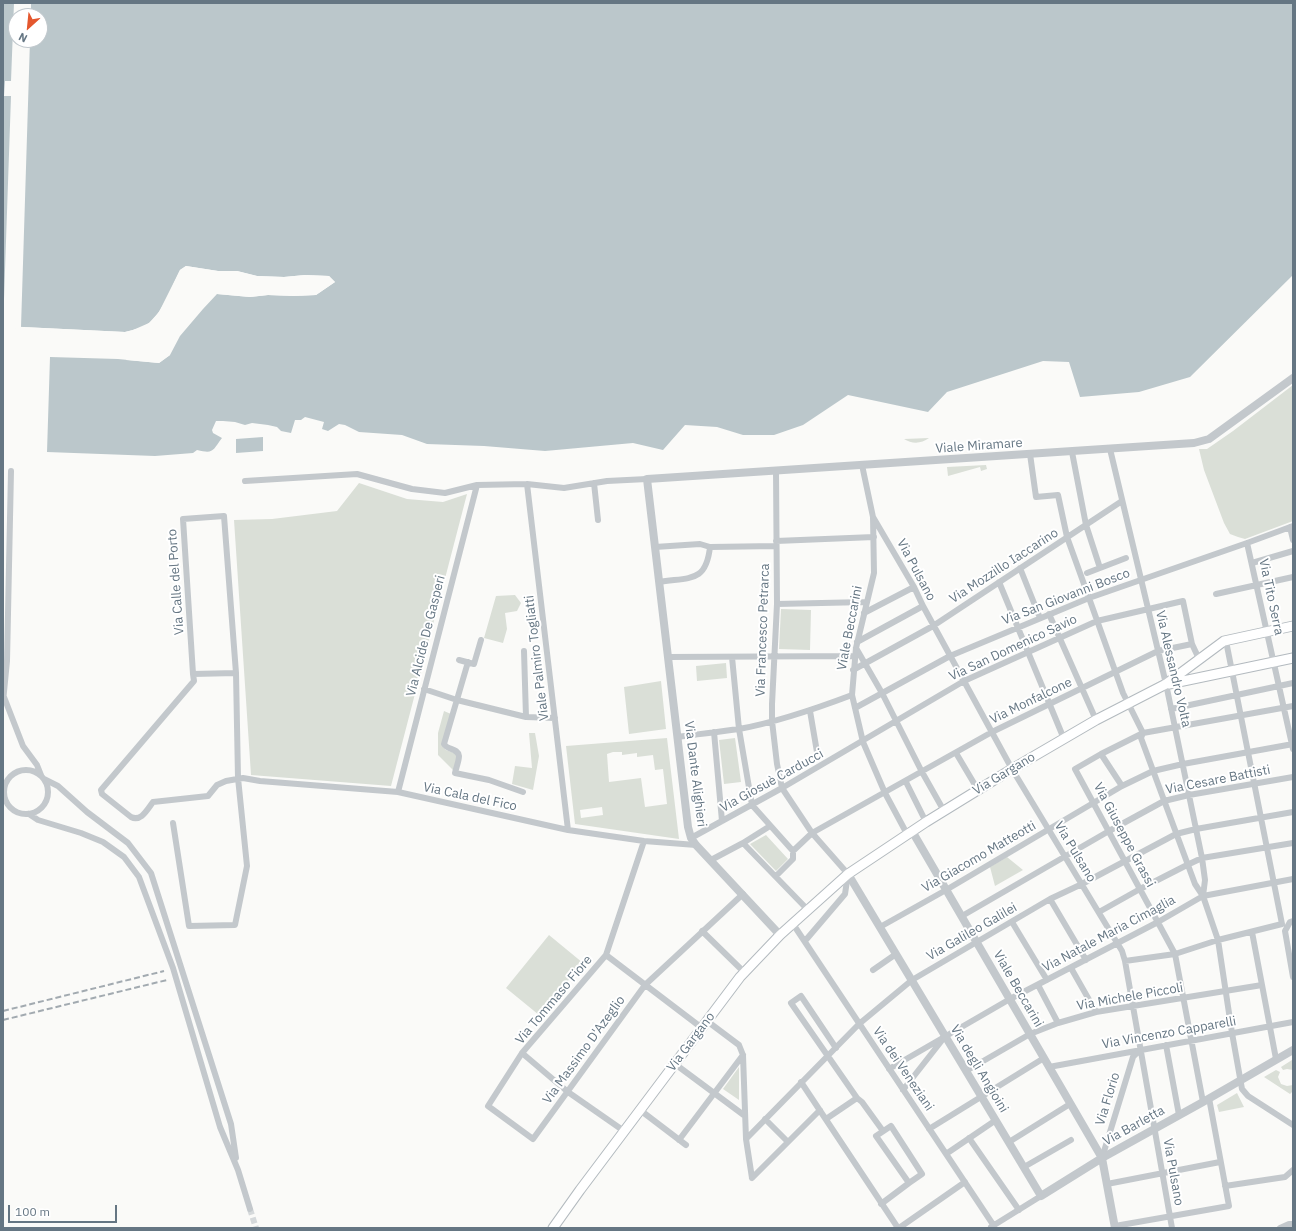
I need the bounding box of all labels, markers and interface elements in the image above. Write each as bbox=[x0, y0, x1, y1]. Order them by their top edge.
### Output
north arrow bbox=[8, 8, 48, 48]
text: N bbox=[16, 30, 30, 46]
street label: Viale Miramare bbox=[935, 435, 1023, 457]
street label: Via Mozzillo Iaccarino bbox=[947, 525, 1061, 607]
street label: Via Calle del Porto bbox=[165, 528, 187, 636]
street label: Via Pulsano bbox=[893, 536, 939, 604]
street label: Via Tito Serra bbox=[1255, 557, 1287, 637]
street label: Via Francesco Petrarca bbox=[753, 563, 773, 697]
street label: Via San Giovanni Bosco bbox=[1000, 565, 1132, 629]
street label: Via Alcide De Gasperi bbox=[403, 574, 449, 698]
street label: Viale Beccarini bbox=[834, 584, 866, 672]
street label: Viale Palmiro Togliatti bbox=[522, 594, 552, 722]
street label: Via Alessandro Volta bbox=[1152, 609, 1194, 729]
street label: Via San Domenico Savio bbox=[947, 611, 1079, 685]
street label: Via Monfalcone bbox=[987, 674, 1075, 728]
street label: Via Dante Alighieri bbox=[681, 720, 709, 828]
street label: Via Giosuè Carducci bbox=[718, 746, 826, 816]
street label: Via Gargano bbox=[970, 749, 1038, 799]
street label: Via Cesare Battisti bbox=[1164, 762, 1272, 798]
street label: Via Cala del Fico bbox=[422, 779, 518, 815]
street label: Via Giuseppe Grassi bbox=[1090, 780, 1158, 890]
street label: Via Giacomo Matteotti bbox=[919, 818, 1039, 896]
street label: Via Pulsano bbox=[1051, 819, 1099, 885]
street label: Via Natale Maria Cimaglia bbox=[1040, 892, 1178, 976]
street label: Via Galileo Galilei bbox=[924, 900, 1020, 964]
street label: Viale Beccarini bbox=[990, 948, 1046, 1030]
street label: Via Tommaso Fiore bbox=[512, 952, 596, 1048]
street label: Via Michele Piccoli bbox=[1076, 980, 1184, 1014]
street label: Via Massimo D'Azeglio bbox=[540, 993, 628, 1107]
street label: Via Gargano bbox=[664, 1009, 718, 1075]
street label: Via Vincenzo Capparelli bbox=[1101, 1014, 1237, 1052]
street label: Via degli Angioini bbox=[947, 1022, 1011, 1116]
street label: Via dei Veneziani bbox=[869, 1024, 937, 1114]
street label: Via Florio bbox=[1093, 1071, 1123, 1127]
street label: Via Barletta bbox=[1100, 1103, 1168, 1149]
street label: Via Pulsano bbox=[1159, 1137, 1187, 1207]
scale bar bbox=[10, 1197, 119, 1223]
text: 100 m bbox=[15, 1204, 50, 1219]

